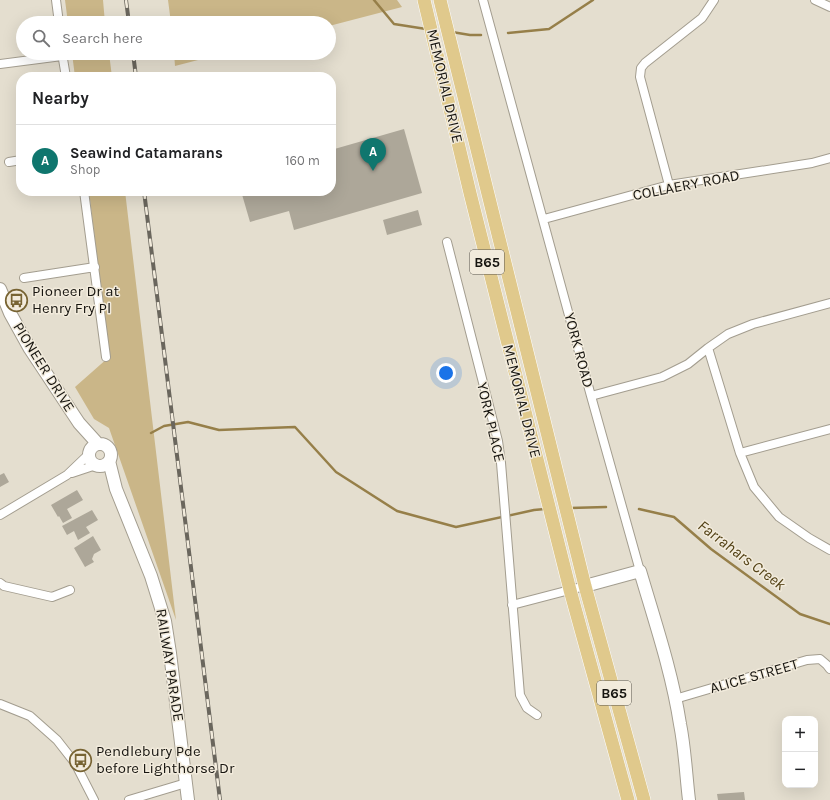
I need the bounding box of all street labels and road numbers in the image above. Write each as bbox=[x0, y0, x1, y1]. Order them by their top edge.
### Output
street label: MEMORIAL DRIVE bbox=[423, 27, 467, 145]
street label: COLLAERY ROAD bbox=[631, 166, 741, 204]
road number: B65 bbox=[470, 250, 504, 274]
street label: YORK ROAD bbox=[560, 311, 598, 389]
street label: PIONEER DRIVE bbox=[9, 319, 79, 415]
street label: MEMORIAL DRIVE bbox=[499, 342, 545, 460]
street label: YORK PLACE bbox=[473, 380, 509, 464]
street label: RAILWAY PARADE bbox=[152, 607, 188, 723]
street label: ALICE STREET bbox=[708, 655, 801, 697]
road number: B65 bbox=[597, 681, 631, 705]

